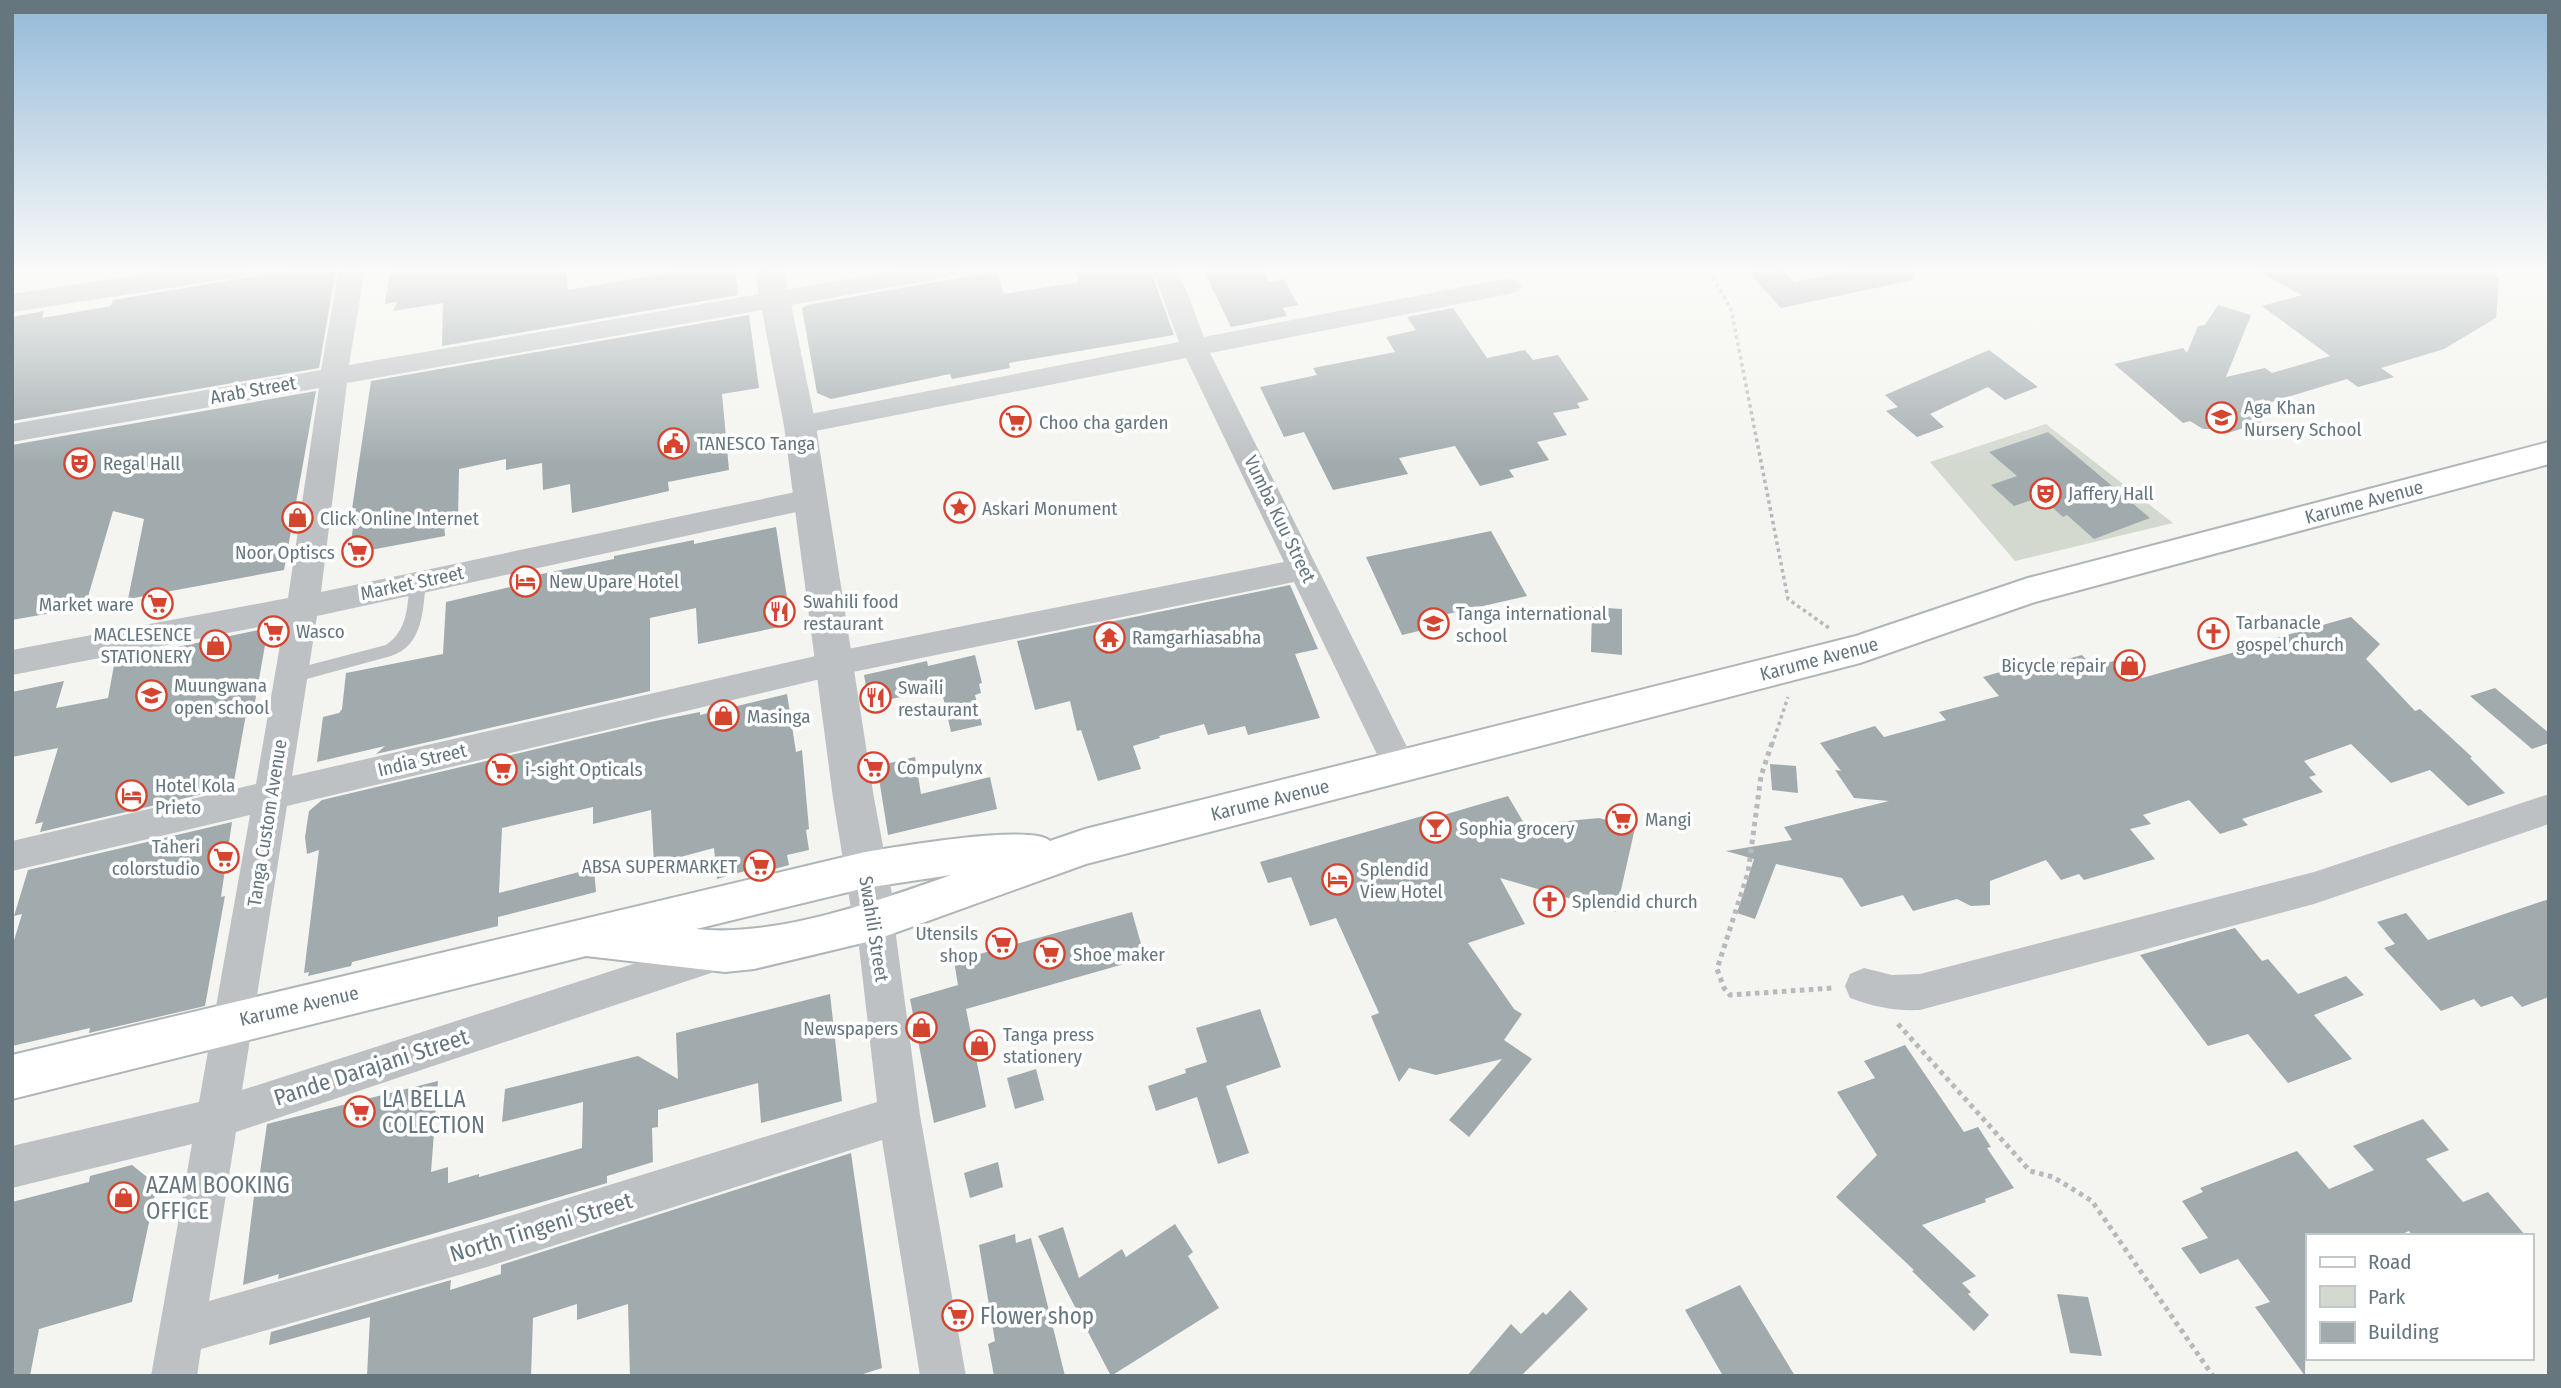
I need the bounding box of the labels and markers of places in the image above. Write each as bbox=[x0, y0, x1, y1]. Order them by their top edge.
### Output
place label: Aga Khan Nursery School bbox=[2244, 396, 2361, 441]
school or university icon: Aga Khan Nursery School bbox=[2204, 401, 2238, 435]
supermarket icon: Choo cha garden bbox=[999, 405, 1033, 439]
place label: Choo cha garden bbox=[1039, 411, 1168, 434]
public building icon: TANESCO Tanga bbox=[657, 426, 691, 460]
place label: TANESCO Tanga bbox=[697, 432, 815, 455]
theatre icon: Regal Hall bbox=[63, 446, 97, 480]
place label: Regal Hall bbox=[103, 452, 180, 475]
theatre icon: Jaffery Hall bbox=[2028, 476, 2062, 510]
place label: Jaffery Hall bbox=[2068, 482, 2154, 505]
place icon: Askari Monument bbox=[942, 491, 976, 525]
place label: Askari Monument bbox=[982, 497, 1118, 520]
shop icon: Click Online Internet bbox=[280, 501, 314, 535]
place label: Click Online Internet bbox=[320, 507, 480, 530]
supermarket icon: Noor Optiscs bbox=[341, 535, 375, 569]
place label: Noor Optiscs bbox=[235, 541, 335, 564]
hotel icon: New Upare Hotel bbox=[509, 564, 543, 598]
place label: New Upare Hotel bbox=[549, 570, 679, 593]
supermarket icon: Market ware bbox=[140, 587, 174, 621]
place label: Swahili food restaurant bbox=[803, 590, 899, 635]
place label: Market ware bbox=[39, 593, 134, 616]
restaurant icon: Swahili food restaurant bbox=[763, 595, 797, 629]
place label: Tanga international school bbox=[1456, 602, 1607, 647]
school or university icon: Tanga international school bbox=[1416, 607, 1450, 641]
place label: Tarbanacle gospel church bbox=[2236, 611, 2344, 656]
supermarket icon: Wasco bbox=[256, 614, 290, 648]
church icon: Tarbanacle gospel church bbox=[2196, 616, 2230, 650]
place label: Wasco bbox=[296, 620, 345, 643]
temple icon: Ramgarhiasabha bbox=[1092, 620, 1126, 654]
place label: MACLESENCE STATIONERY bbox=[93, 623, 193, 668]
place label: Ramgarhiasabha bbox=[1132, 626, 1261, 649]
shop icon: MACLESENCE STATIONERY bbox=[198, 628, 232, 662]
shop icon: Bicycle repair bbox=[2112, 648, 2146, 682]
place label: Bicycle repair bbox=[2001, 654, 2106, 677]
place label: Muungwana open school bbox=[174, 674, 269, 719]
place label: Swaili restaurant bbox=[898, 676, 979, 721]
school or university icon: Muungwana open school bbox=[134, 679, 168, 713]
restaurant icon: Swaili restaurant bbox=[858, 681, 892, 715]
shop icon: Masinga bbox=[707, 699, 741, 733]
place label: Masinga bbox=[747, 705, 810, 728]
supermarket icon: Compulynx bbox=[857, 750, 891, 784]
supermarket icon: i-sight Opticals bbox=[485, 752, 519, 786]
place label: Compulynx bbox=[897, 756, 983, 779]
place label: i-sight Opticals bbox=[525, 758, 643, 781]
place label: Hotel Kola Prieto bbox=[155, 774, 235, 819]
hotel icon: Hotel Kola Prieto bbox=[115, 779, 149, 813]
supermarket icon: Mangi bbox=[1605, 802, 1639, 836]
place label: Mangi bbox=[1645, 808, 1692, 831]
bar icon: Sophia grocery bbox=[1419, 811, 1453, 845]
place label: Sophia grocery bbox=[1459, 817, 1575, 840]
place label: Taheri colorstudio bbox=[112, 835, 200, 880]
supermarket icon: Taheri colorstudio bbox=[206, 840, 240, 874]
supermarket icon: ABSA SUPERMARKET bbox=[743, 849, 777, 883]
place label: ABSA SUPERMARKET bbox=[582, 855, 737, 878]
place label: Splendid View Hotel bbox=[1360, 858, 1443, 903]
hotel icon: Splendid View Hotel bbox=[1320, 863, 1354, 897]
church icon: Splendid church bbox=[1532, 884, 1566, 918]
place label: Splendid church bbox=[1572, 890, 1698, 913]
place label: Utensils shop bbox=[915, 922, 978, 967]
supermarket icon: Utensils shop bbox=[984, 927, 1018, 961]
supermarket icon: Shoe maker bbox=[1033, 937, 1067, 971]
place label: Shoe maker bbox=[1073, 943, 1165, 966]
shop icon: Newspapers bbox=[904, 1011, 938, 1045]
place label: Newspapers bbox=[803, 1017, 898, 1040]
place label: Tanga press stationery bbox=[1003, 1023, 1094, 1068]
shop icon: Tanga press stationery bbox=[963, 1028, 997, 1062]
place label: LA BELLA COLECTION bbox=[382, 1085, 485, 1139]
supermarket icon: LA BELLA COLECTION bbox=[342, 1095, 376, 1129]
place label: AZAM BOOKING OFFICE bbox=[146, 1171, 290, 1225]
shop icon: AZAM BOOKING OFFICE bbox=[106, 1181, 140, 1215]
supermarket icon: Flower shop bbox=[940, 1299, 974, 1333]
place label: Flower shop bbox=[980, 1302, 1094, 1330]

